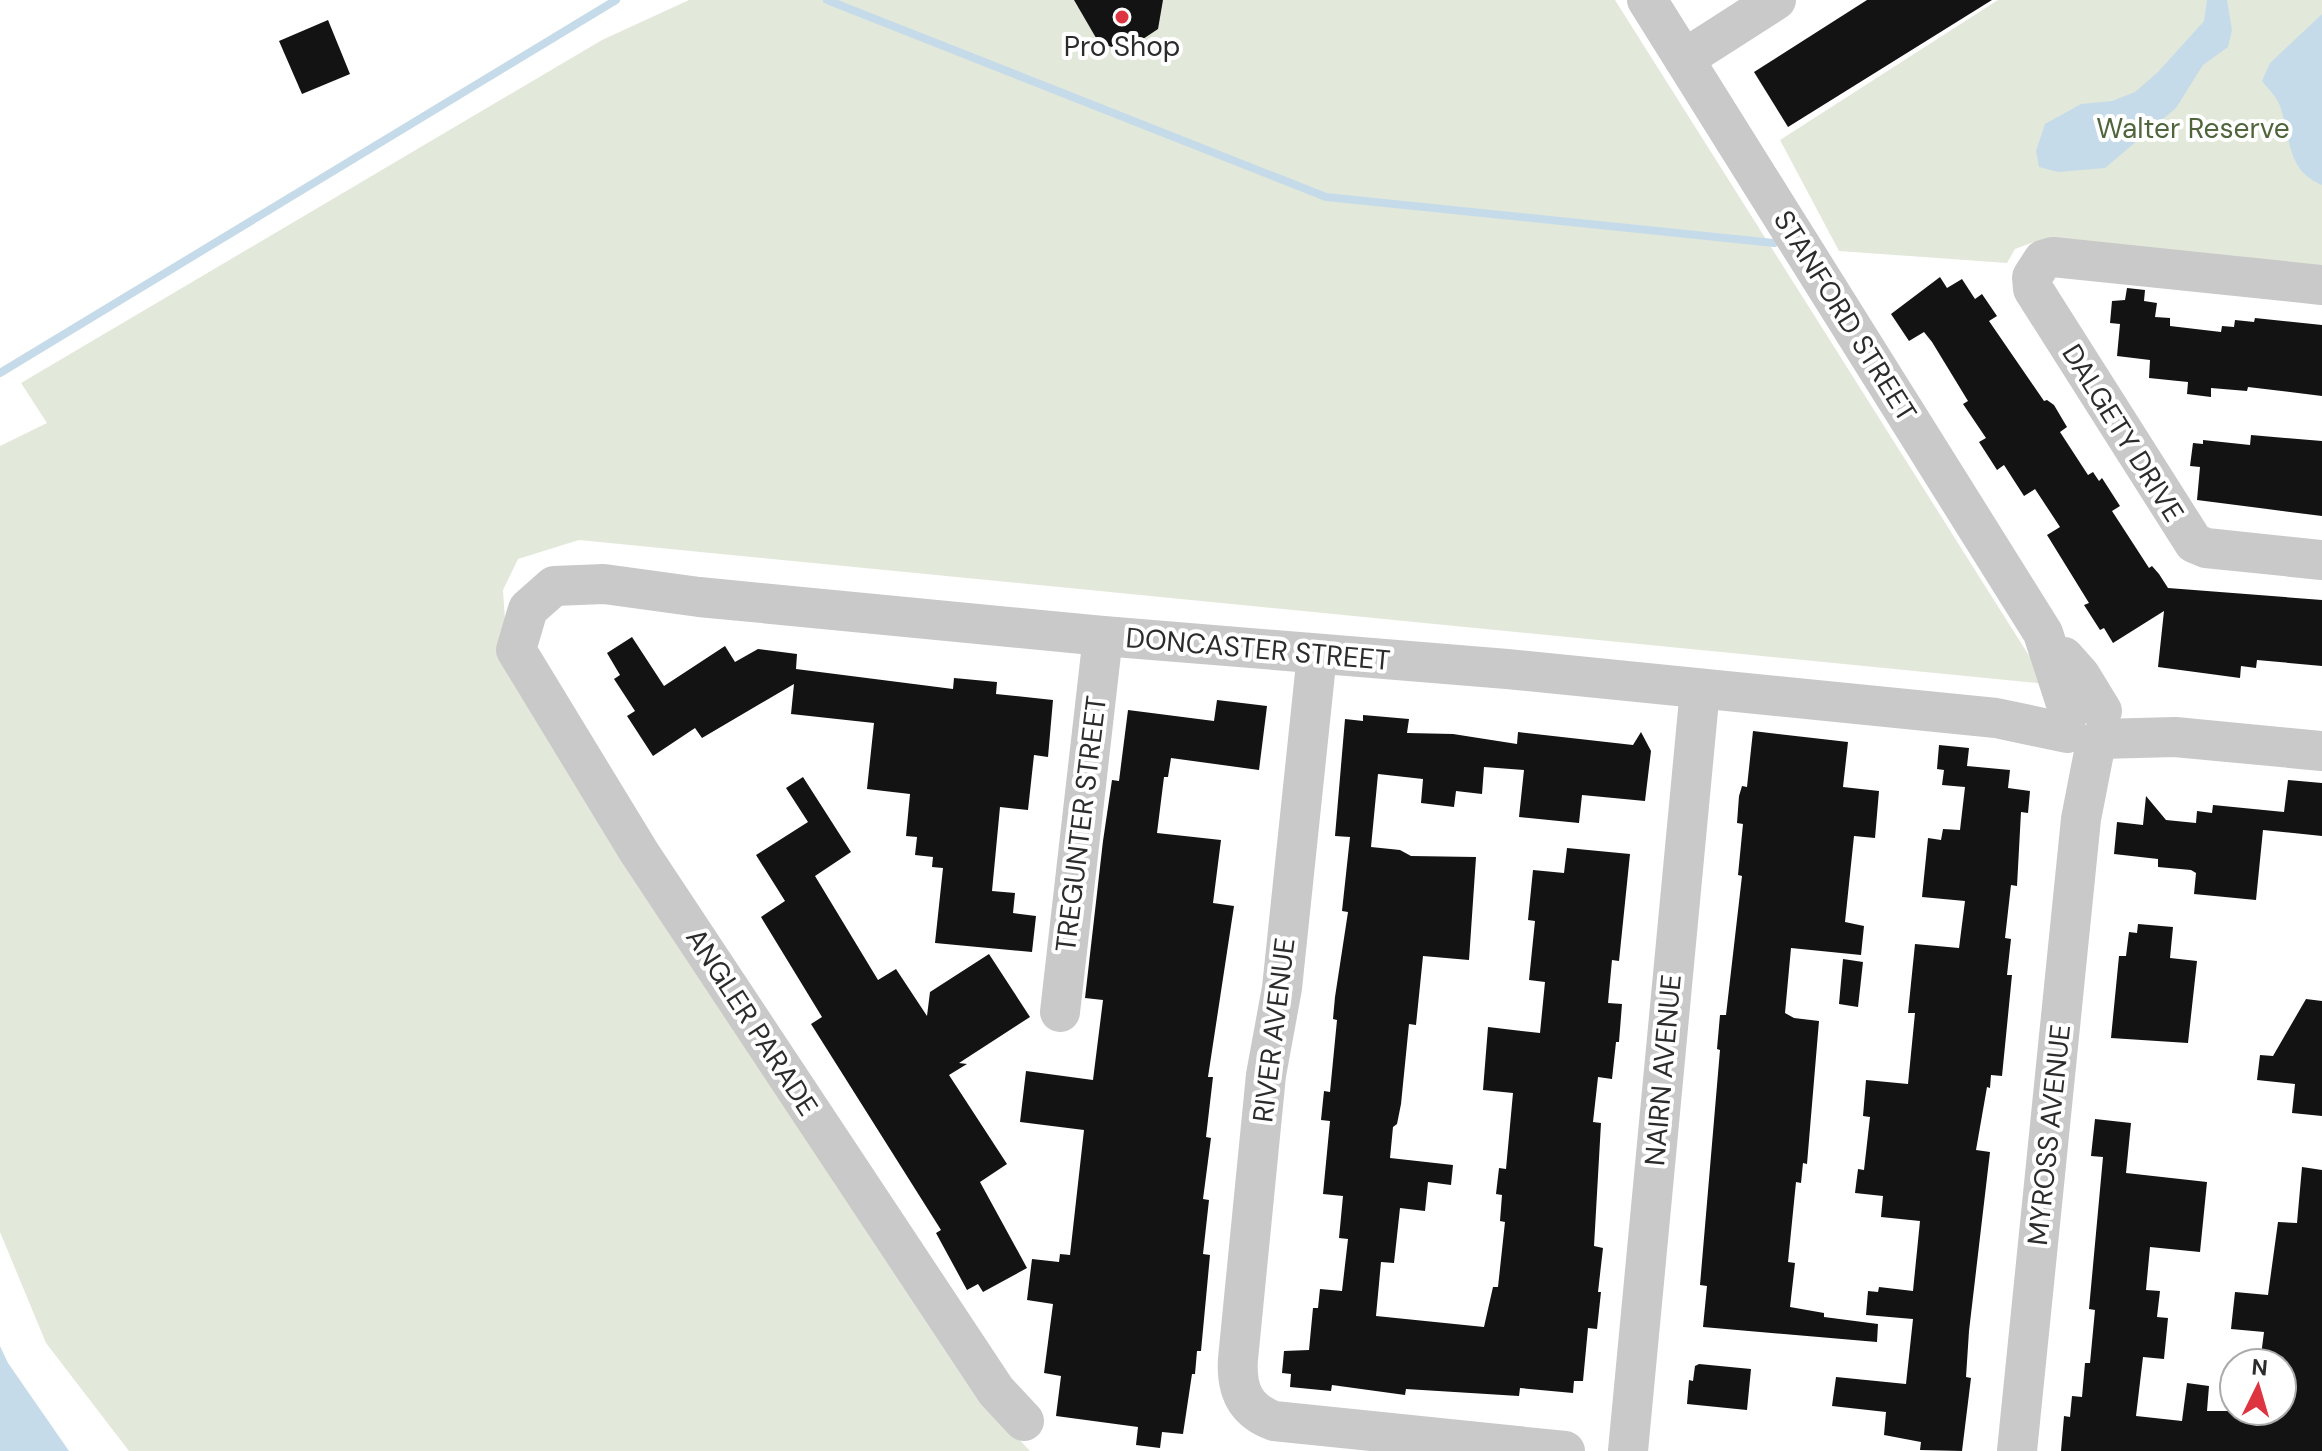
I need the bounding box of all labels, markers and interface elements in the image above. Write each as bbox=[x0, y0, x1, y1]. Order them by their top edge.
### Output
marker: Pro Shop bbox=[1113, 8, 1131, 26]
place label: Pro Shop bbox=[1064, 28, 1180, 65]
park label: Walter Reserve bbox=[2096, 110, 2290, 147]
street label: STANFORD STREET bbox=[1765, 203, 1925, 429]
street label: DALGETY DRIVE bbox=[2054, 337, 2192, 529]
street label: DONCASTER STREET bbox=[1124, 619, 1392, 679]
street label: TREGUNTER STREET bbox=[1047, 694, 1115, 954]
street label: ANGLER PARADE bbox=[678, 921, 826, 1123]
street label: RIVER AVENUE bbox=[1244, 936, 1304, 1124]
street label: NAIRN AVENUE bbox=[1636, 973, 1690, 1167]
street label: MYROSS AVENUE bbox=[2019, 1023, 2079, 1247]
north arrow bbox=[2218, 1347, 2298, 1427]
text: N bbox=[2250, 1352, 2269, 1383]

